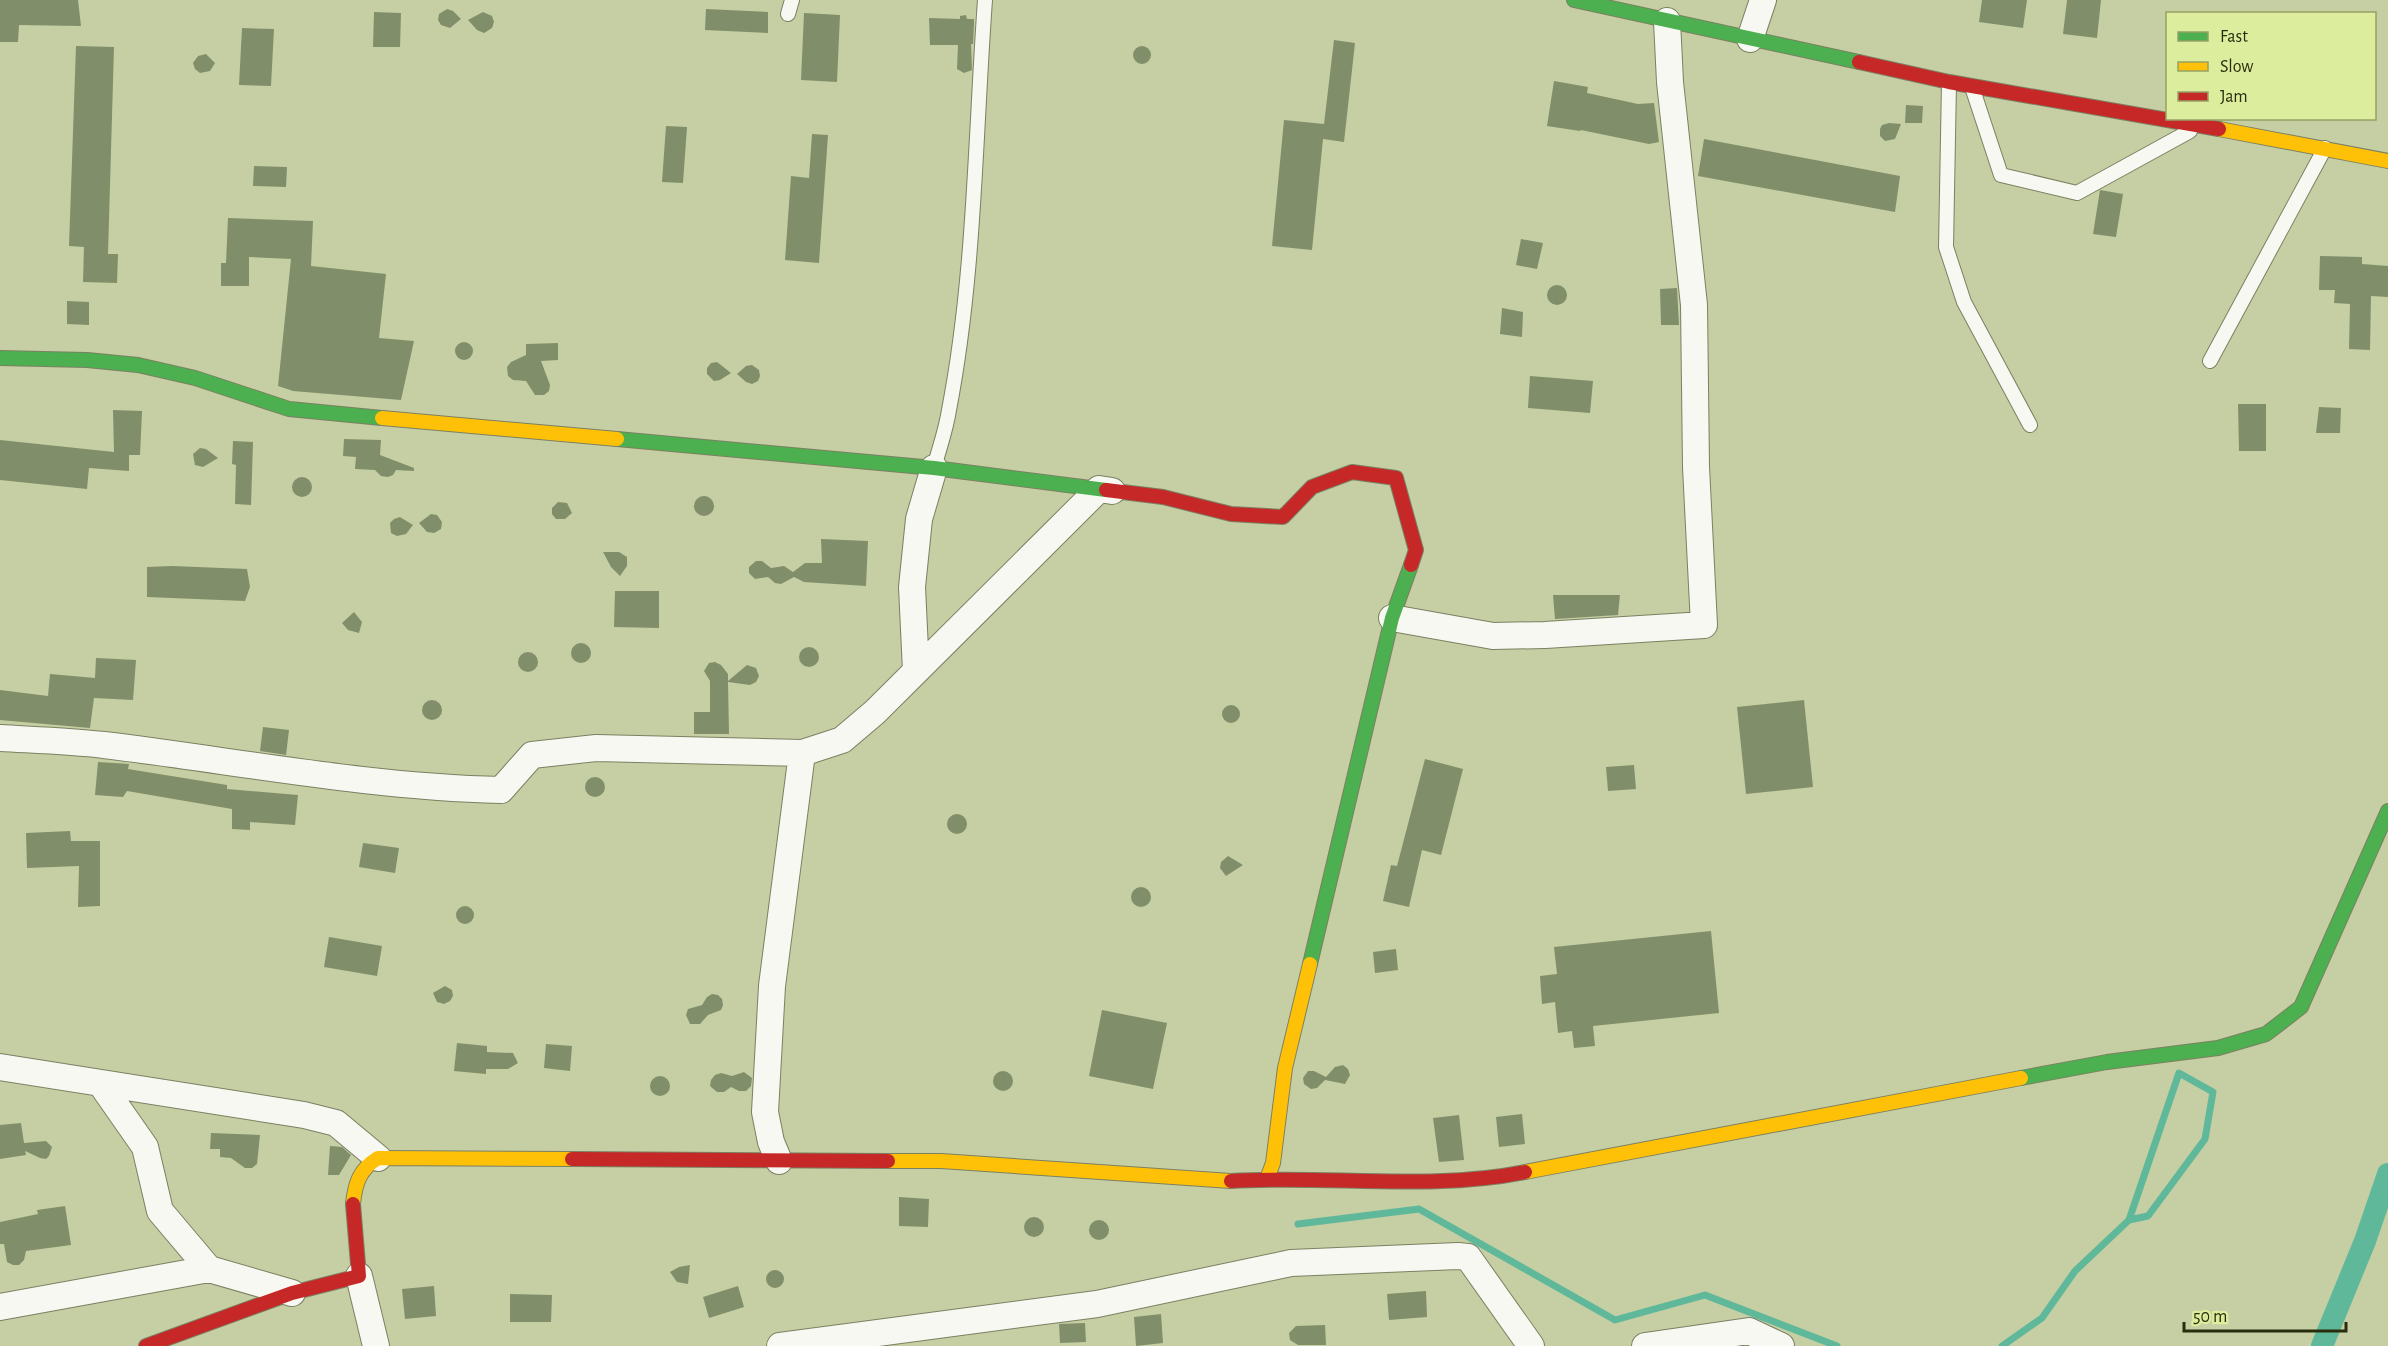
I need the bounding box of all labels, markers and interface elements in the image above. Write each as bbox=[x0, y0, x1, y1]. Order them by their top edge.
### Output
legend bbox=[2166, 12, 2376, 120]
text: Fast bbox=[2220, 28, 2248, 46]
text: Slow bbox=[2220, 58, 2253, 76]
text: Jam bbox=[2220, 88, 2248, 106]
scale bar bbox=[2184, 1295, 2346, 1333]
text: 50 m bbox=[2193, 1308, 2227, 1326]

